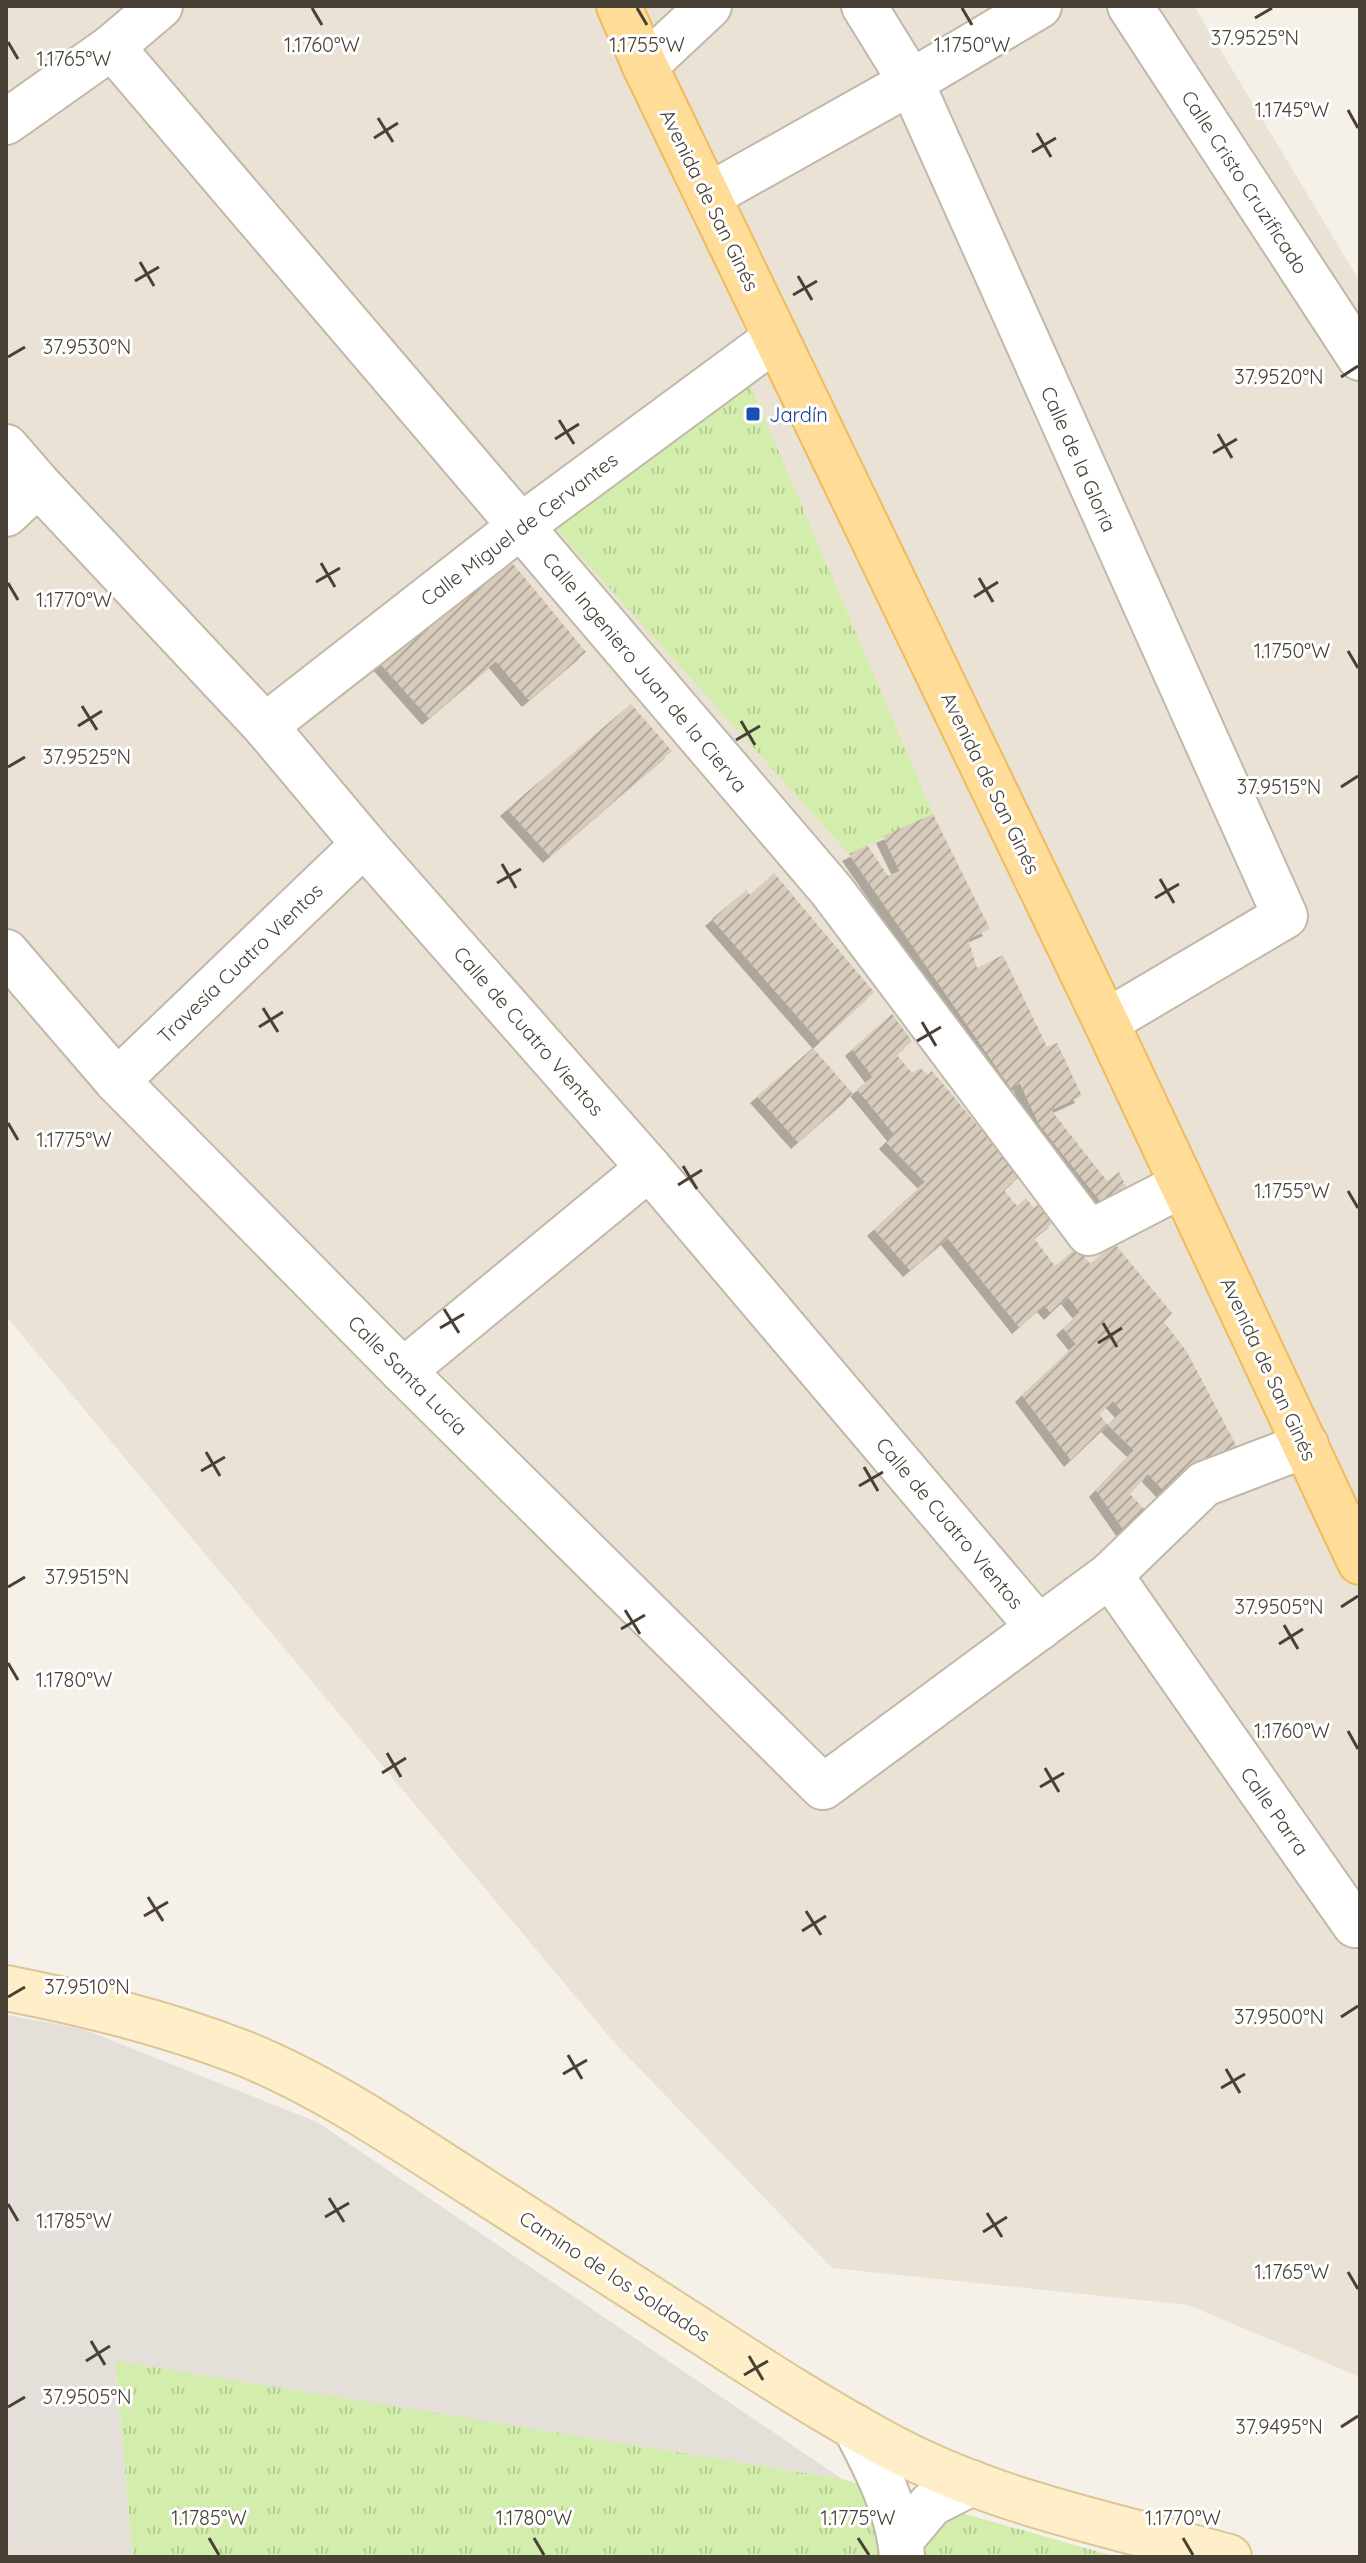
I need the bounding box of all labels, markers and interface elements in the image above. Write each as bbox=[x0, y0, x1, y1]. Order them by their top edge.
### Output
text: 37.9525°N bbox=[1211, 25, 1299, 50]
text: 1.1760°W bbox=[284, 32, 360, 57]
text: 1.1755°W bbox=[609, 32, 685, 57]
text: 1.1750°W bbox=[934, 32, 1010, 57]
text: 1.1765°W bbox=[37, 46, 111, 71]
street label: Calle Cristo Cruzificado bbox=[1176, 86, 1314, 278]
text: 1.1745°W bbox=[1255, 97, 1329, 122]
street label: Avenida de San Ginés bbox=[655, 105, 765, 295]
text: 37.9530°N bbox=[43, 334, 131, 359]
text: 37.9520°N bbox=[1234, 364, 1324, 389]
street label: Calle de la Gloria bbox=[1036, 382, 1122, 536]
place label: Jardín bbox=[769, 402, 828, 427]
marker: Jardín bbox=[744, 405, 762, 423]
street label: Calle Miguel de Cervantes bbox=[416, 447, 622, 611]
street label: Calle Ingeniero Juan de la Cierva bbox=[537, 547, 753, 797]
text: 1.1770°W bbox=[36, 587, 112, 612]
text: 1.1750°W bbox=[1254, 638, 1330, 663]
street label: Avenida de San Ginés bbox=[936, 688, 1046, 878]
text: 37.9525°N bbox=[43, 744, 131, 769]
text: 37.9515°N bbox=[1237, 774, 1321, 799]
street label: Travesía Cuatro Vientos bbox=[152, 878, 328, 1048]
street label: Calle de Cuatro Vientos bbox=[449, 941, 609, 1121]
text: 1.1775°W bbox=[37, 1127, 111, 1152]
text: 1.1755°W bbox=[1254, 1178, 1330, 1203]
street label: Avenida de San Ginés bbox=[1216, 1273, 1322, 1465]
street label: Calle Santa Lucía bbox=[343, 1310, 473, 1440]
street label: Calle de Cuatro Vientos bbox=[871, 1432, 1029, 1614]
text: 37.9515°N bbox=[45, 1564, 129, 1589]
text: 37.9505°N bbox=[1234, 1594, 1324, 1619]
text: 1.1780°W bbox=[36, 1667, 112, 1692]
text: 1.1760°W bbox=[1254, 1718, 1330, 1743]
street label: Calle Parra bbox=[1235, 1762, 1315, 1860]
text: 37.9510°N bbox=[44, 1974, 130, 1999]
text: 37.9500°N bbox=[1234, 2004, 1324, 2029]
street label: Camino de los Soldados bbox=[515, 2205, 715, 2347]
text: 1.1785°W bbox=[36, 2208, 112, 2233]
text: 1.1765°W bbox=[1255, 2259, 1329, 2284]
text: 37.9505°N bbox=[42, 2384, 132, 2409]
text: 37.9495°N bbox=[1235, 2414, 1323, 2439]
text: 1.1785°W bbox=[171, 2505, 247, 2530]
text: 1.1780°W bbox=[496, 2505, 572, 2530]
text: 1.1775°W bbox=[821, 2505, 895, 2530]
text: 1.1770°W bbox=[1145, 2505, 1221, 2530]

